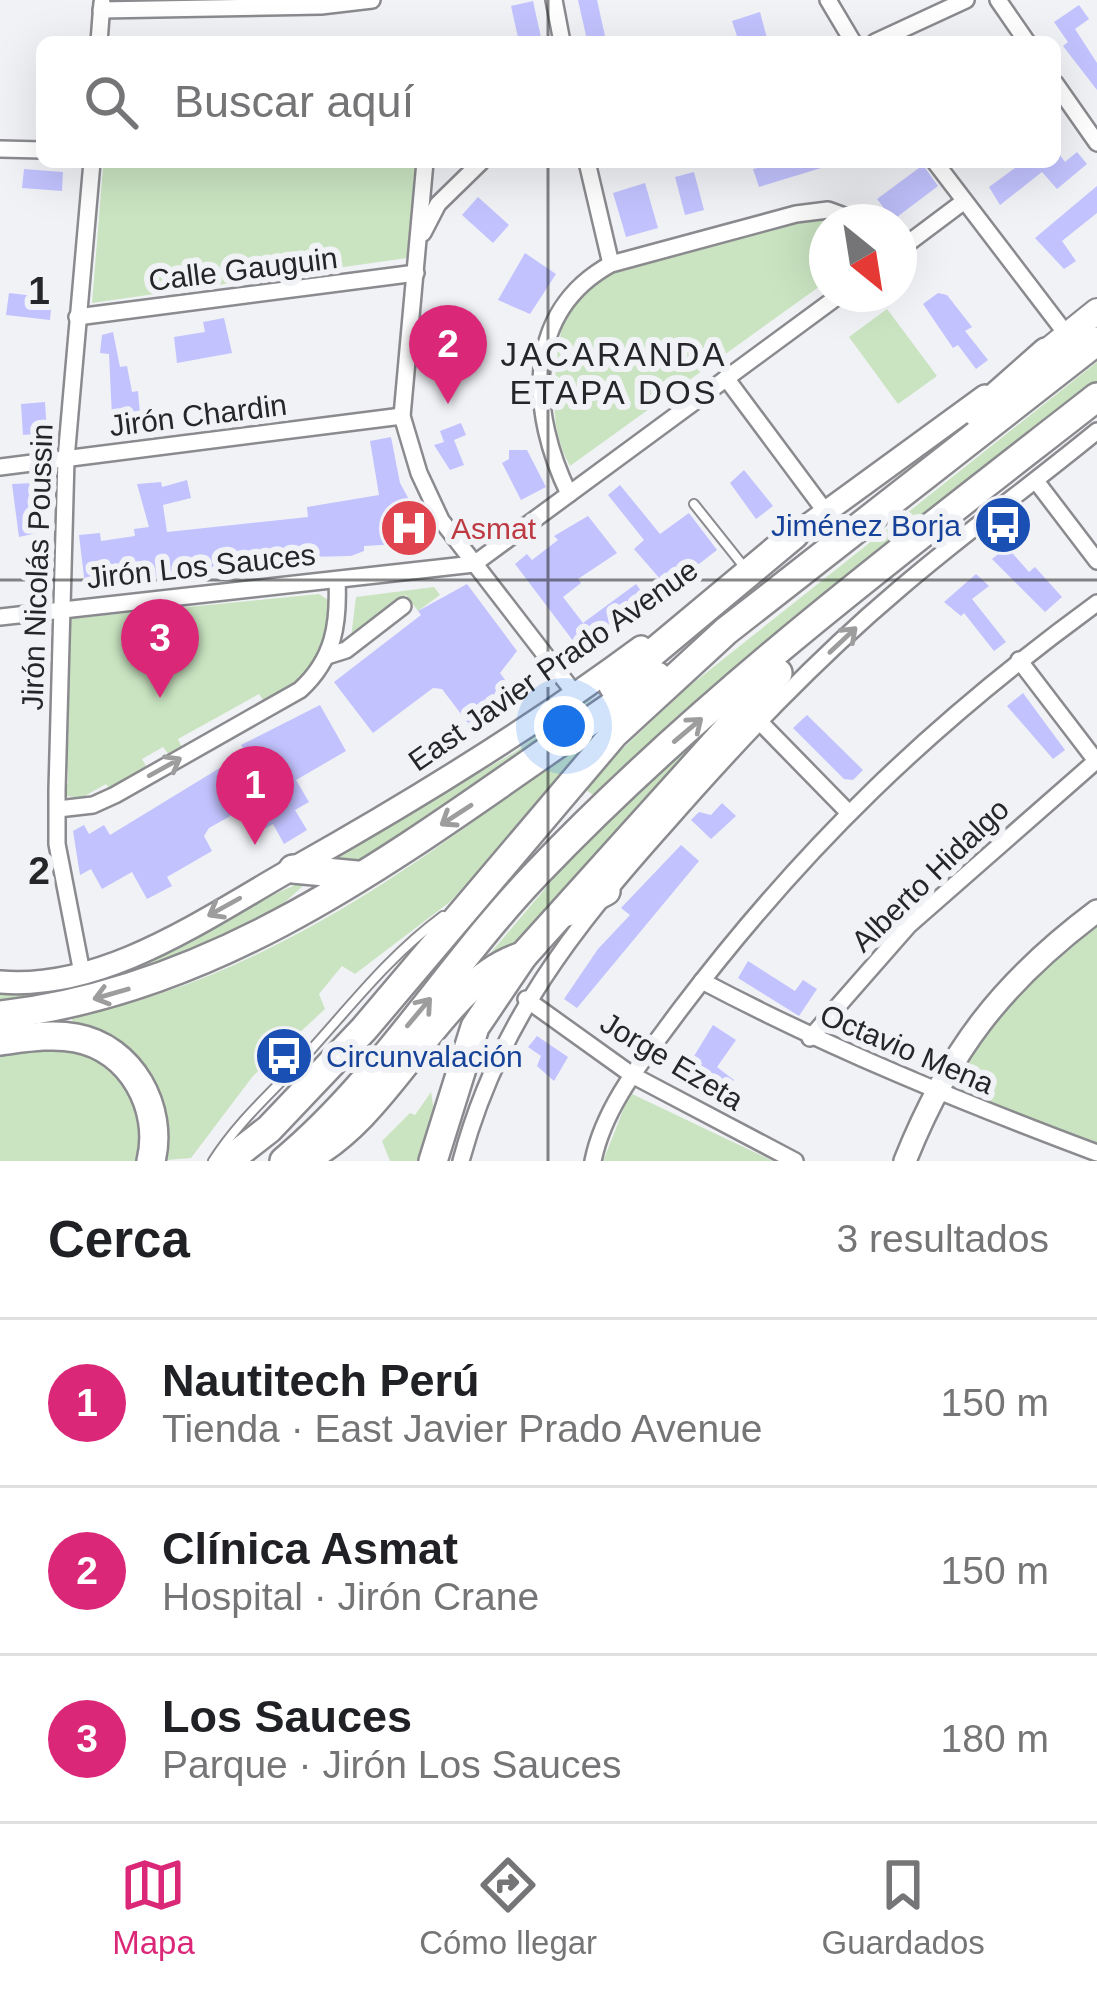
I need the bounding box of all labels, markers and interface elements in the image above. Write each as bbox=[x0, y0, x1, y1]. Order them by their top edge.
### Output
search box bbox=[36, 36, 1061, 168]
icon: search bbox=[78, 69, 144, 135]
text: Buscar aquí bbox=[174, 76, 414, 127]
north arrow bbox=[809, 204, 917, 312]
street label: Calle Gauguin bbox=[147, 241, 339, 297]
text: 1 bbox=[28, 269, 50, 312]
pin: 2 bbox=[409, 305, 487, 404]
district label: JACARANDA ETAPA DOS bbox=[501, 336, 727, 411]
street label: Jirón Chardin bbox=[107, 388, 289, 442]
street label: Jirón Nicolás Poussin bbox=[16, 423, 58, 711]
bus stop icon: Jiménez Borja bbox=[972, 494, 1034, 556]
hospital icon: Asmat bbox=[378, 497, 440, 559]
place label: Jiménez Borja bbox=[771, 509, 961, 542]
place label: Asmat bbox=[451, 512, 537, 545]
street label: Jirón Los Sauces bbox=[85, 538, 317, 594]
street label: East Javier Prado Avenue bbox=[402, 553, 704, 777]
pin: 3 bbox=[121, 599, 199, 698]
one-way arrow bbox=[828, 627, 858, 655]
your location bbox=[534, 696, 594, 756]
one-way arrow bbox=[671, 718, 703, 744]
pin: 1 bbox=[216, 746, 294, 845]
one-way arrow bbox=[147, 755, 182, 778]
street label: Alberto Hidalgo bbox=[845, 792, 1015, 958]
one-way arrow bbox=[439, 802, 473, 827]
text: 2 bbox=[28, 849, 50, 892]
one-way arrow bbox=[208, 896, 243, 919]
one-way arrow bbox=[93, 985, 131, 1007]
one-way arrow bbox=[404, 997, 432, 1028]
street label: Octavio Mena bbox=[815, 998, 999, 1100]
street label: Jorge Ezeta bbox=[595, 1006, 749, 1117]
bus stop icon: Circunvalación bbox=[253, 1025, 315, 1087]
place label: Circunvalación bbox=[326, 1040, 523, 1073]
text: Cerca bbox=[48, 1211, 190, 1268]
text: 3 resultados bbox=[837, 1217, 1049, 1260]
text: Nautitech Perú bbox=[162, 1355, 480, 1406]
text: 1 bbox=[76, 1381, 98, 1424]
text: 150 m bbox=[941, 1381, 1049, 1424]
text: Tienda · East Javier Prado Avenue bbox=[162, 1407, 763, 1450]
text: Clínica Asmat bbox=[162, 1523, 458, 1574]
text: 2 bbox=[76, 1549, 98, 1592]
text: 150 m bbox=[941, 1549, 1049, 1592]
text: Hospital · Jirón Crane bbox=[162, 1575, 539, 1618]
text: Los Sauces bbox=[162, 1691, 412, 1742]
text: 3 bbox=[76, 1717, 98, 1760]
text: 180 m bbox=[941, 1717, 1049, 1760]
text: Parque · Jirón Los Sauces bbox=[162, 1743, 622, 1786]
tab: Mapa bbox=[112, 1852, 195, 1962]
tab: Cómo llegar bbox=[419, 1852, 597, 1962]
tab: Guardados bbox=[822, 1852, 985, 1962]

